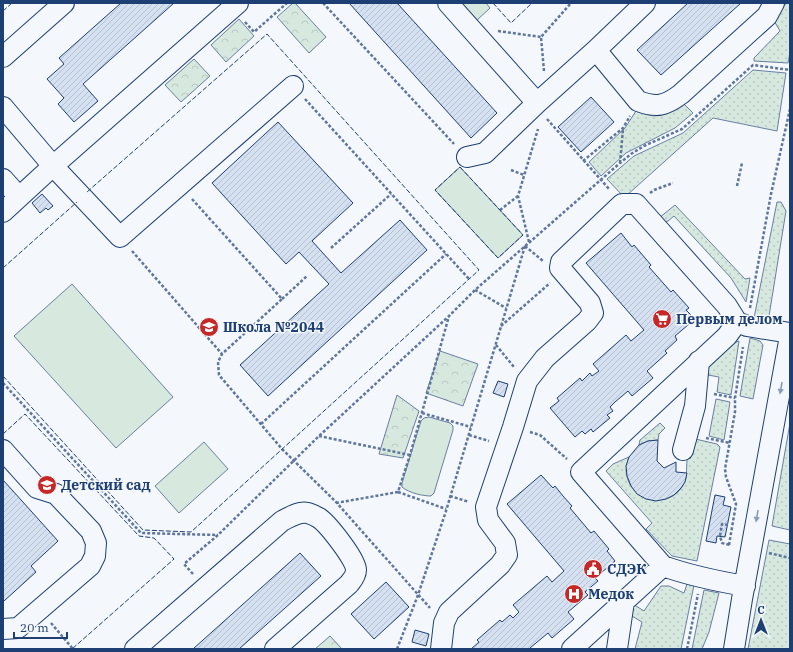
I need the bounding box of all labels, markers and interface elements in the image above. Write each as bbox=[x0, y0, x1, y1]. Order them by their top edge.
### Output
supermarket icon: Первым делом bbox=[651, 308, 673, 330]
place label: Первым делом bbox=[676, 310, 783, 328]
school or university icon: Школа №2044 bbox=[198, 316, 220, 338]
place label: Школа №2044 bbox=[223, 318, 324, 336]
one-way arrow bbox=[777, 382, 783, 394]
school or university icon: Детский сад bbox=[36, 474, 58, 496]
place label: Детский сад bbox=[61, 476, 151, 494]
one-way arrow bbox=[754, 510, 760, 522]
public building icon: СДЭК bbox=[582, 558, 604, 580]
place label: СДЭК bbox=[607, 560, 647, 578]
hospital icon: Медок bbox=[563, 583, 585, 605]
place label: Медок bbox=[588, 585, 634, 603]
north arrow bbox=[741, 600, 781, 640]
text: С bbox=[757, 603, 765, 617]
scale bar bbox=[14, 614, 67, 640]
text: 20 m bbox=[20, 620, 49, 635]

